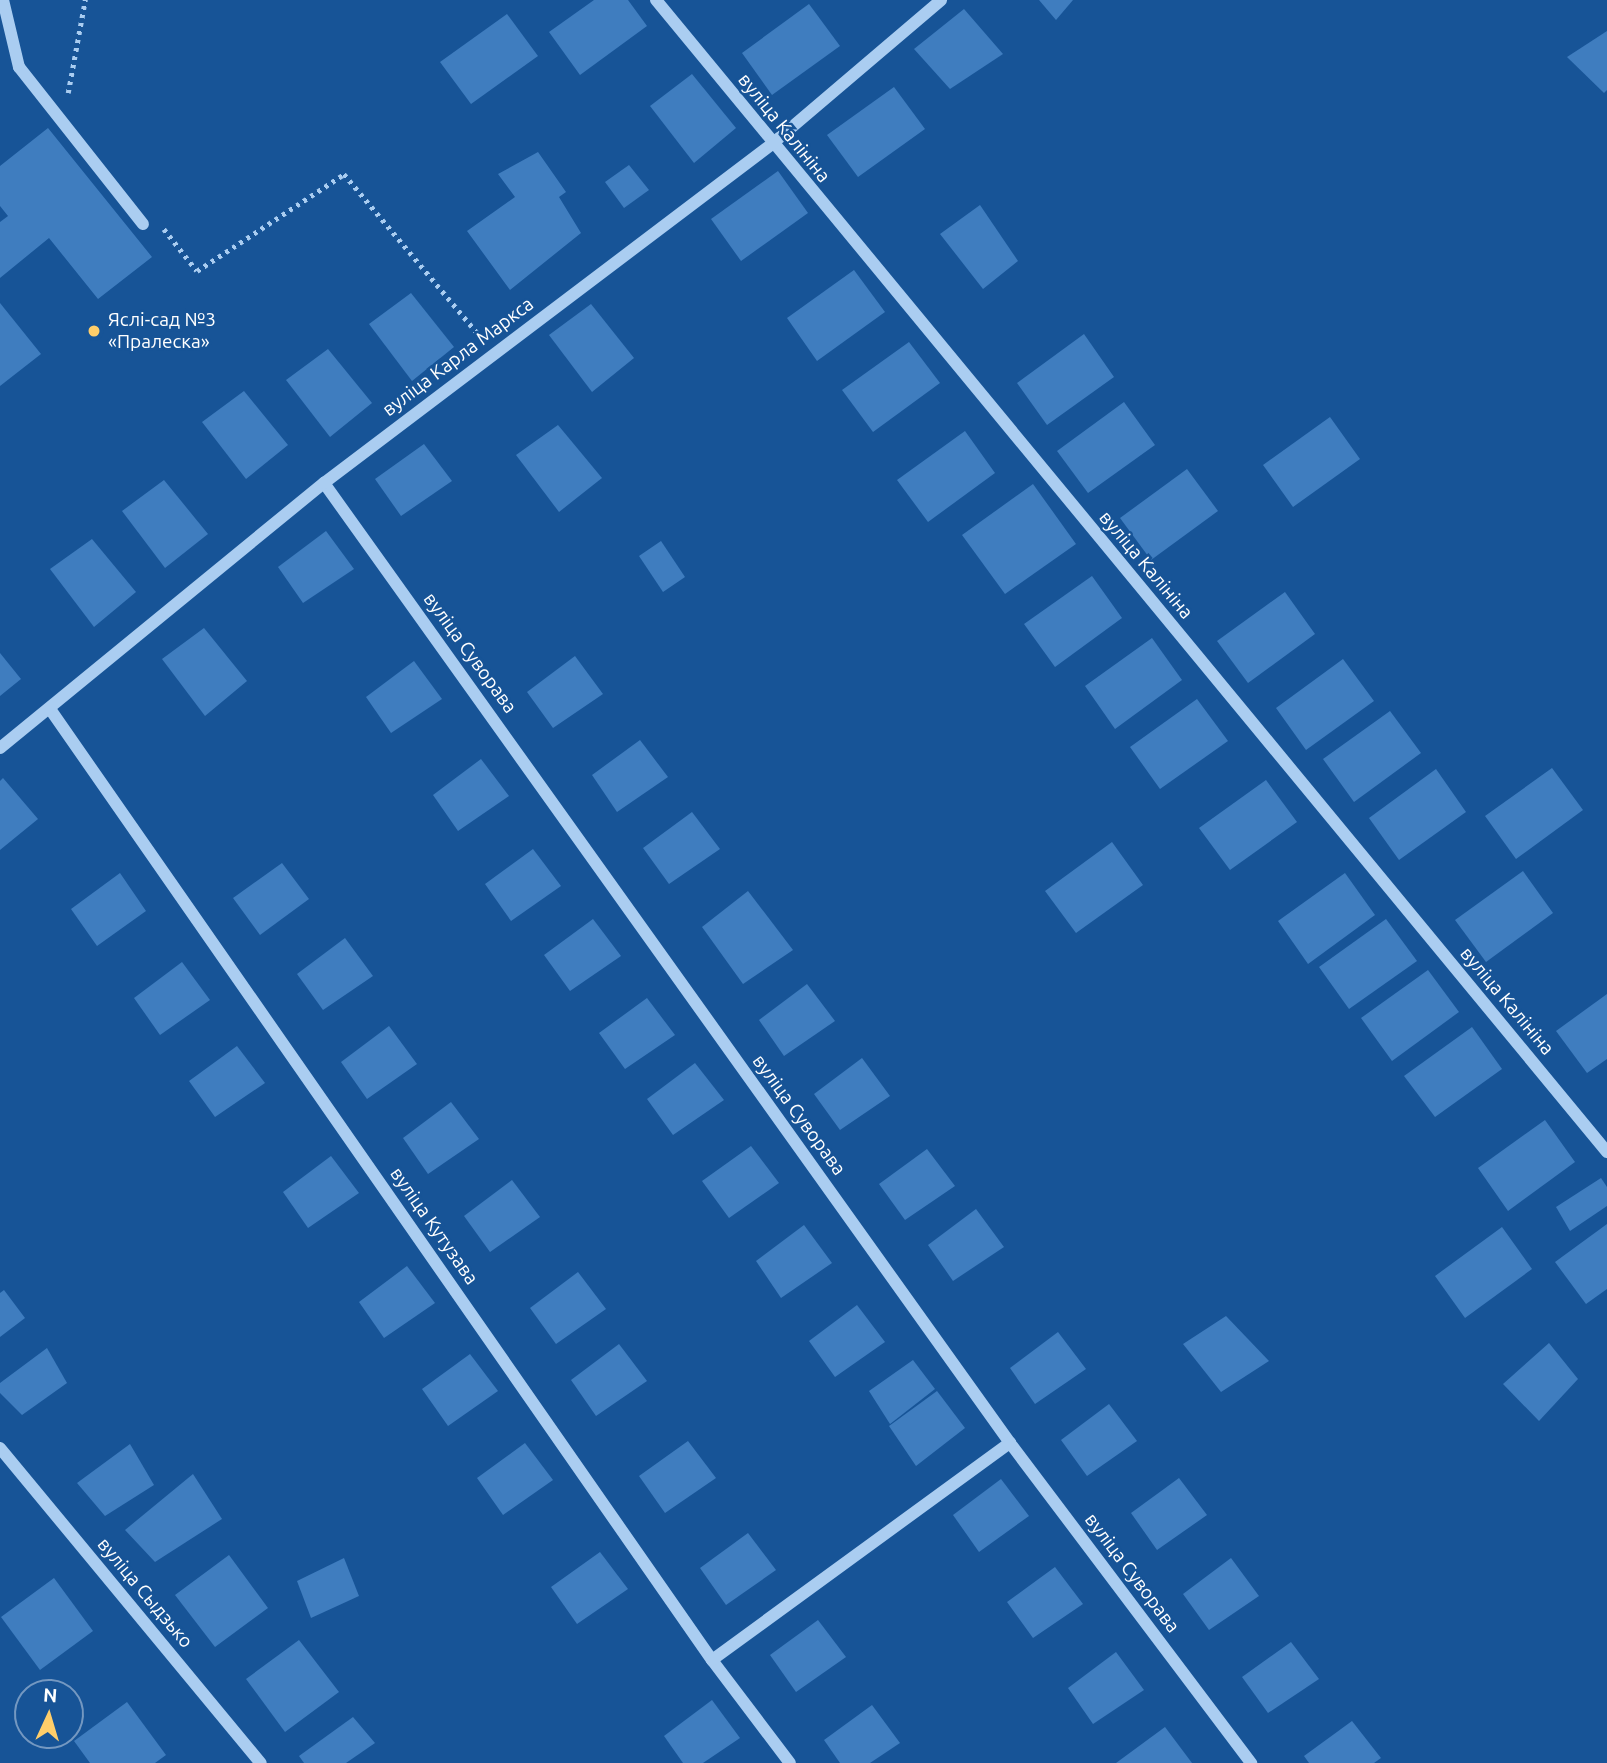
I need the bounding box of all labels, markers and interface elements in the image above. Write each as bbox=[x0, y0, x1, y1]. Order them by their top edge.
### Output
street label: вуліца Калініна bbox=[733, 69, 835, 187]
street label: вуліца Карла Маркса bbox=[378, 293, 538, 421]
place label: Яслі-сад №3 «Пралеска» bbox=[108, 309, 216, 353]
marker: Яслі-сад №3 «Пралеска» bbox=[86, 323, 102, 339]
street label: вуліца Калініна bbox=[1094, 506, 1198, 624]
street label: вуліца Суворава bbox=[419, 588, 521, 718]
street label: вуліца Калініна bbox=[1455, 942, 1559, 1060]
street label: вуліца Суворава bbox=[748, 1050, 850, 1180]
street label: вуліца Кутузава bbox=[385, 1163, 483, 1289]
street label: вуліца Суворава bbox=[1080, 1509, 1184, 1637]
street label: вуліца Сыдзько bbox=[92, 1533, 198, 1653]
north arrow bbox=[14, 1679, 84, 1749]
text: N bbox=[42, 1684, 58, 1707]

